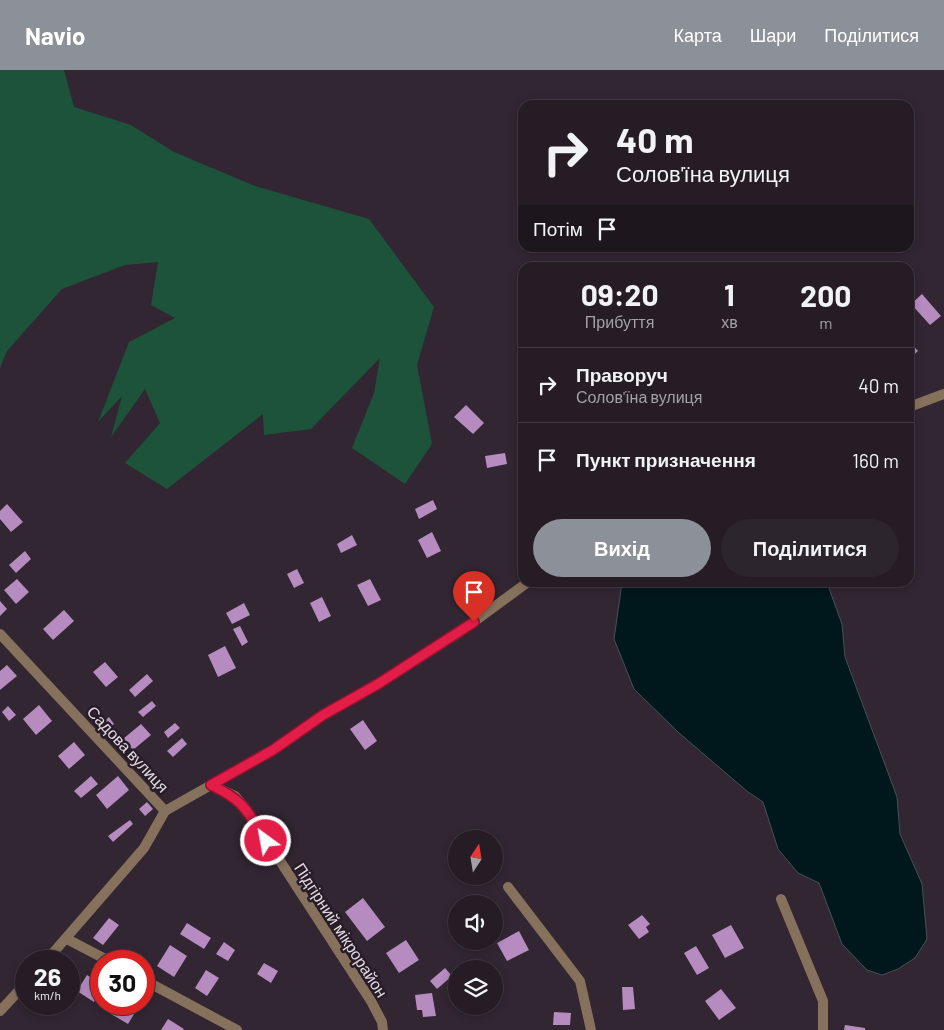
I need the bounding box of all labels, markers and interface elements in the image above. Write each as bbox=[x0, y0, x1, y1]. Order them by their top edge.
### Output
text: Navio bbox=[25, 21, 85, 50]
text: Карта bbox=[674, 24, 722, 46]
text: Шари bbox=[750, 24, 796, 46]
text: Поділитися bbox=[824, 24, 919, 46]
text: 40 m bbox=[616, 118, 693, 160]
icon: right bbox=[533, 120, 598, 185]
text: Солов'їна вулиця bbox=[616, 160, 790, 186]
icon: arrive bbox=[593, 215, 621, 243]
text: Потім bbox=[533, 217, 583, 240]
text: 09:20 bbox=[581, 276, 659, 312]
text: 1 bbox=[724, 276, 735, 312]
text: 200 bbox=[800, 277, 851, 313]
text: Прибуття bbox=[585, 312, 654, 331]
text: хв bbox=[721, 312, 738, 331]
text: m bbox=[819, 313, 832, 332]
text: Праворуч bbox=[576, 363, 668, 386]
icon: right bbox=[533, 371, 561, 399]
text: 40 m bbox=[858, 374, 899, 397]
text: Солов'їна вулиця bbox=[576, 387, 702, 406]
icon: arrive bbox=[533, 446, 561, 474]
text: Пункт призначення bbox=[576, 448, 756, 471]
text: 160 m bbox=[852, 449, 899, 472]
button: Вихід bbox=[533, 519, 711, 577]
button: Поділитися bbox=[721, 519, 899, 577]
pin bbox=[453, 571, 495, 622]
icon: arrive bbox=[460, 578, 488, 606]
street label: Садова вулиця bbox=[84, 702, 173, 796]
position arrow bbox=[239, 814, 291, 866]
north arrow bbox=[448, 830, 502, 885]
map controls bbox=[448, 830, 503, 1015]
street label: Підгірний мікрорайон bbox=[291, 859, 392, 1000]
button: sound bbox=[448, 895, 503, 950]
speed limit sign: 30 bbox=[90, 950, 155, 1015]
button: layers bbox=[448, 960, 503, 1015]
text: 26 bbox=[34, 961, 61, 991]
text: km/h bbox=[34, 988, 61, 1002]

